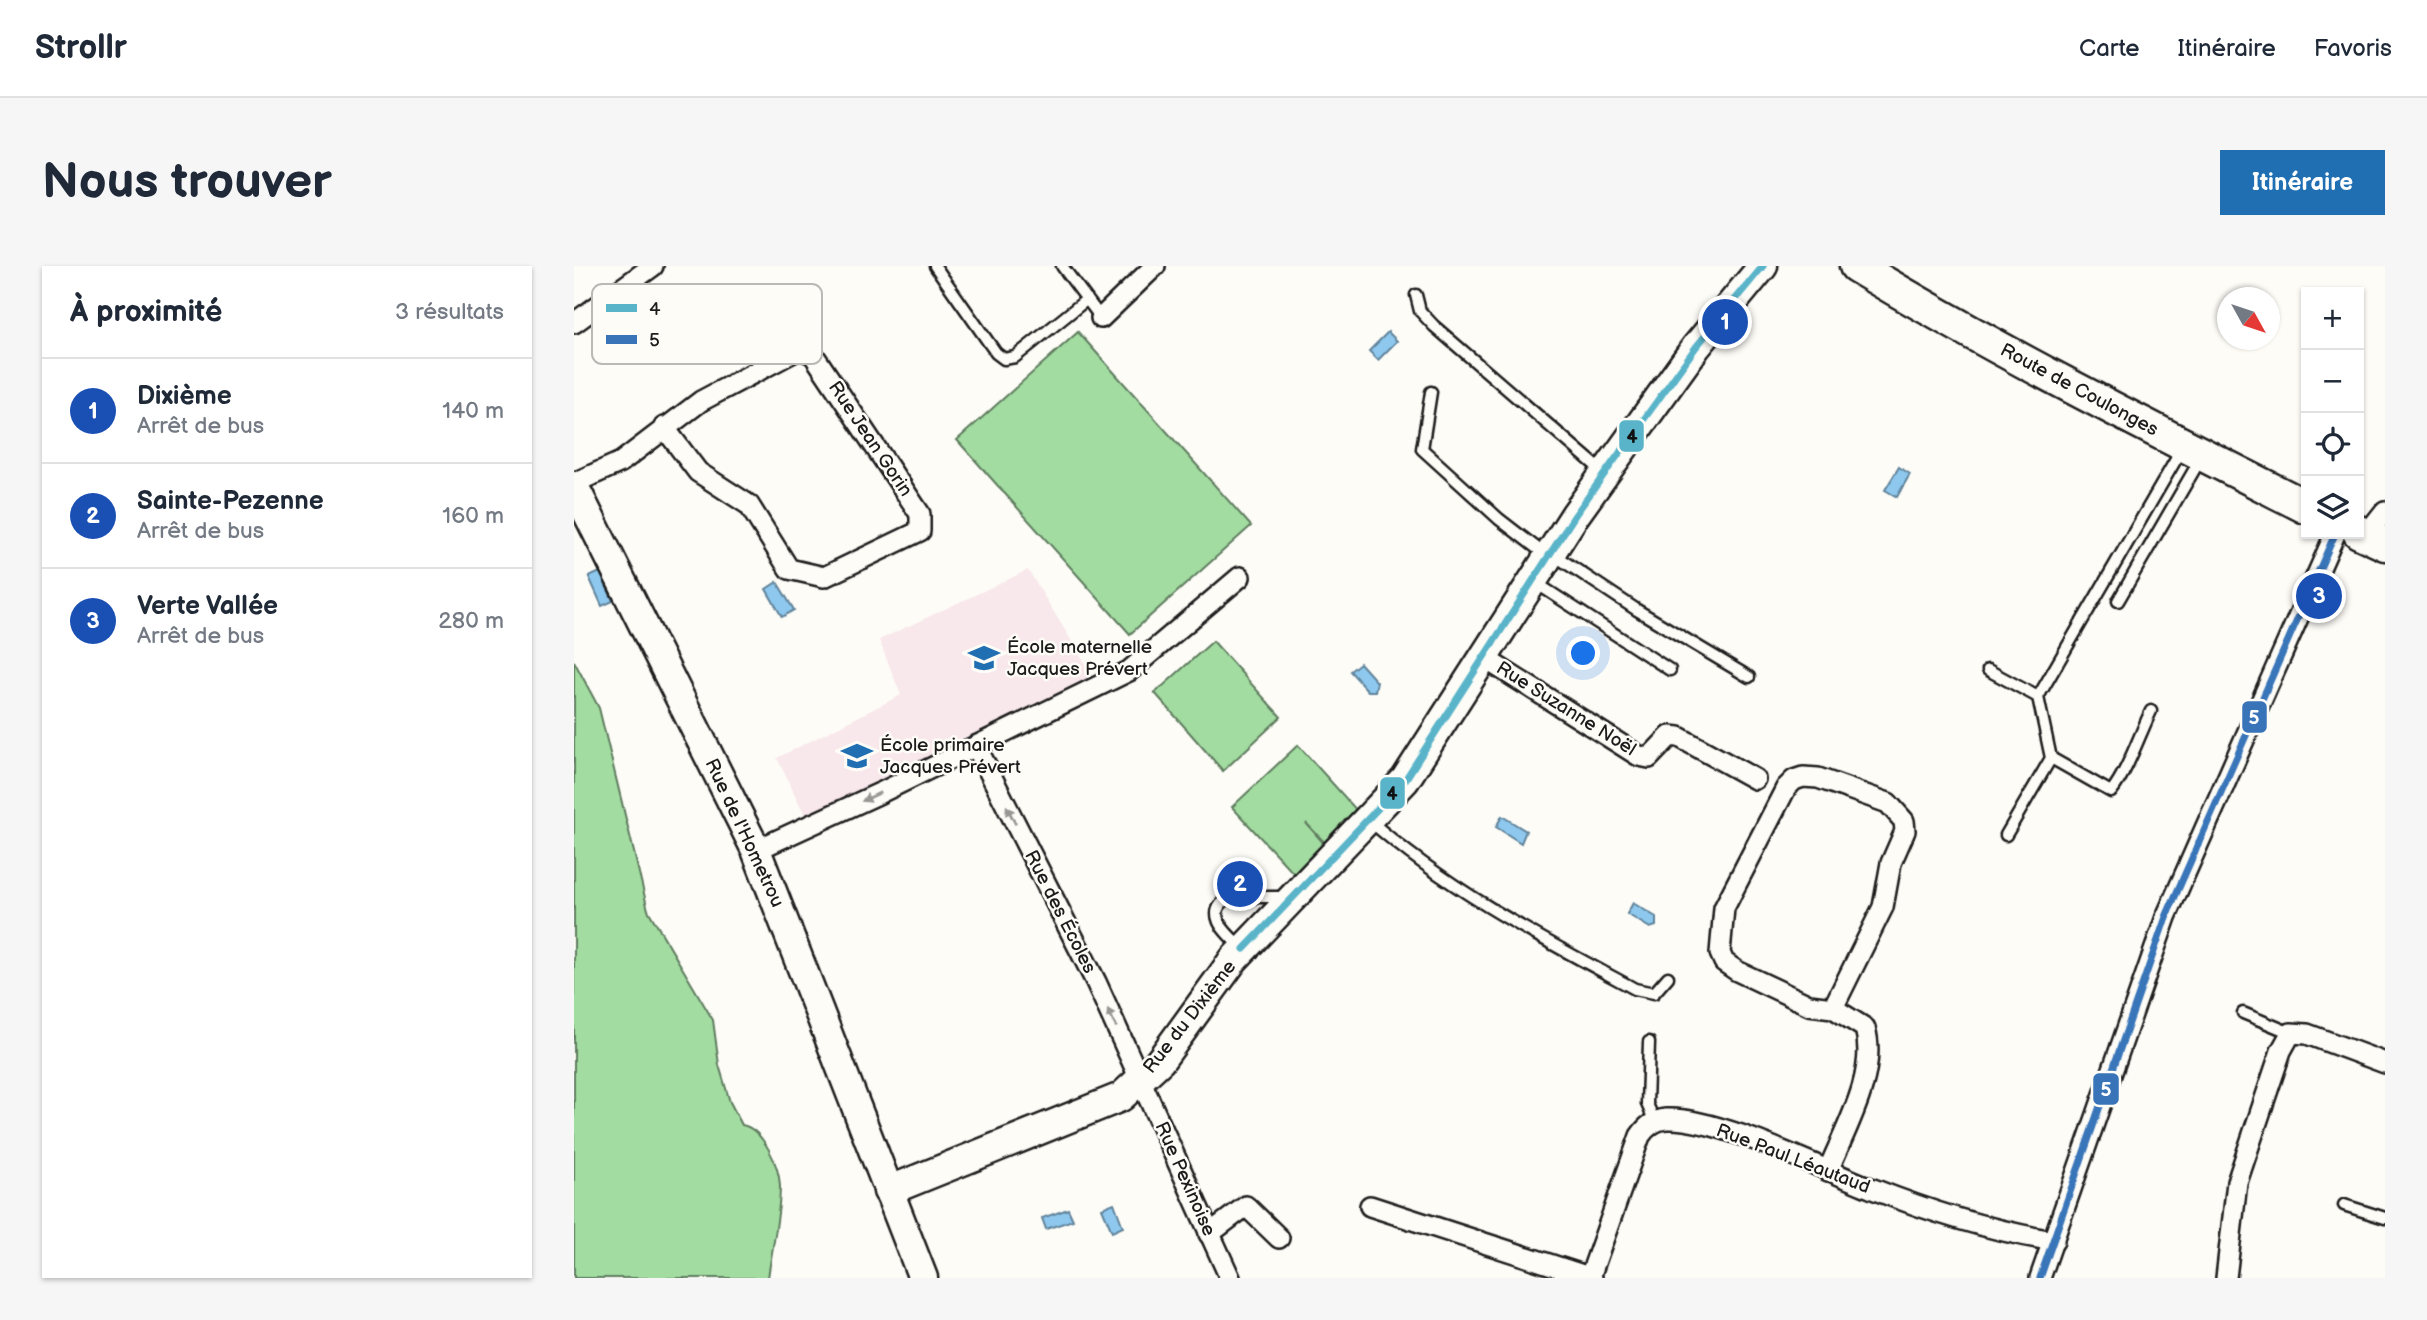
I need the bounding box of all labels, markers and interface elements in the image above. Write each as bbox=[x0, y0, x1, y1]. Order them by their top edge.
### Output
text: Strollr bbox=[35, 28, 127, 68]
text: Carte bbox=[2079, 34, 2140, 63]
text: Itinéraire bbox=[2178, 34, 2276, 63]
text: Favoris bbox=[2314, 34, 2392, 63]
button: Itinéraire bbox=[2220, 150, 2385, 215]
text: Nous trouver bbox=[42, 153, 332, 212]
legend bbox=[592, 284, 822, 364]
north arrow bbox=[2217, 287, 2280, 350]
map controls bbox=[2301, 287, 2364, 539]
button: + bbox=[2301, 287, 2364, 350]
text: À proximité bbox=[70, 294, 222, 330]
pin: 1 bbox=[1702, 296, 1748, 348]
text: 3 résultats bbox=[395, 298, 504, 326]
text: 4 bbox=[649, 298, 661, 321]
text: 5 bbox=[649, 329, 660, 352]
street label: Route de Coulonges bbox=[1996, 339, 2162, 441]
button: − bbox=[2301, 350, 2364, 413]
street label: Rue Jean Gorin bbox=[823, 377, 917, 501]
text: Dixième bbox=[137, 381, 232, 412]
text: 1 bbox=[88, 397, 98, 425]
text: 140 m bbox=[442, 397, 504, 425]
text: Arrêt de bus bbox=[137, 412, 264, 440]
button: locate bbox=[2301, 413, 2364, 476]
line badge: 4 bbox=[1618, 419, 1645, 453]
text: 4 bbox=[1626, 426, 1638, 449]
button: layers bbox=[2301, 476, 2364, 539]
text: Sainte-Pezenne bbox=[137, 486, 324, 517]
text: 2 bbox=[86, 502, 100, 530]
text: 160 m bbox=[442, 502, 504, 530]
text: Arrêt de bus bbox=[137, 517, 264, 545]
pin: 3 bbox=[2296, 570, 2342, 622]
text: Verte Vallée bbox=[137, 591, 278, 622]
text: 3 bbox=[86, 607, 100, 635]
text: 280 m bbox=[438, 607, 504, 635]
text: Arrêt de bus bbox=[137, 622, 264, 650]
place label: École maternelle Jacques Prévert bbox=[1007, 635, 1152, 681]
your location bbox=[1566, 636, 1600, 670]
school or university icon: École maternelle Jacques Prévert bbox=[967, 641, 1001, 675]
street label: Rue Suzanne Noël bbox=[1492, 657, 1640, 761]
line badge: 5 bbox=[2241, 700, 2268, 734]
text: 5 bbox=[2249, 707, 2260, 730]
place label: École primaire Jacques Prévert bbox=[880, 733, 1021, 779]
school or university icon: École primaire Jacques Prévert bbox=[840, 739, 874, 773]
street label: Rue de l'Hometrou bbox=[699, 755, 789, 911]
line badge: 4 bbox=[1379, 776, 1406, 810]
text: 4 bbox=[1386, 783, 1398, 806]
one-way arrow bbox=[861, 792, 881, 803]
one-way arrow bbox=[1005, 805, 1016, 825]
street label: Rue des Écoles bbox=[1019, 846, 1102, 977]
pin: 2 bbox=[1217, 858, 1263, 910]
street label: Rue du Dixième bbox=[1139, 956, 1241, 1078]
one-way arrow bbox=[1107, 1008, 1118, 1028]
line badge: 5 bbox=[2092, 1072, 2120, 1106]
text: 5 bbox=[2101, 1079, 2112, 1102]
street label: Rue Pexinoise bbox=[1150, 1118, 1220, 1240]
street label: Rue Paul Léautaud bbox=[1713, 1119, 1873, 1199]

